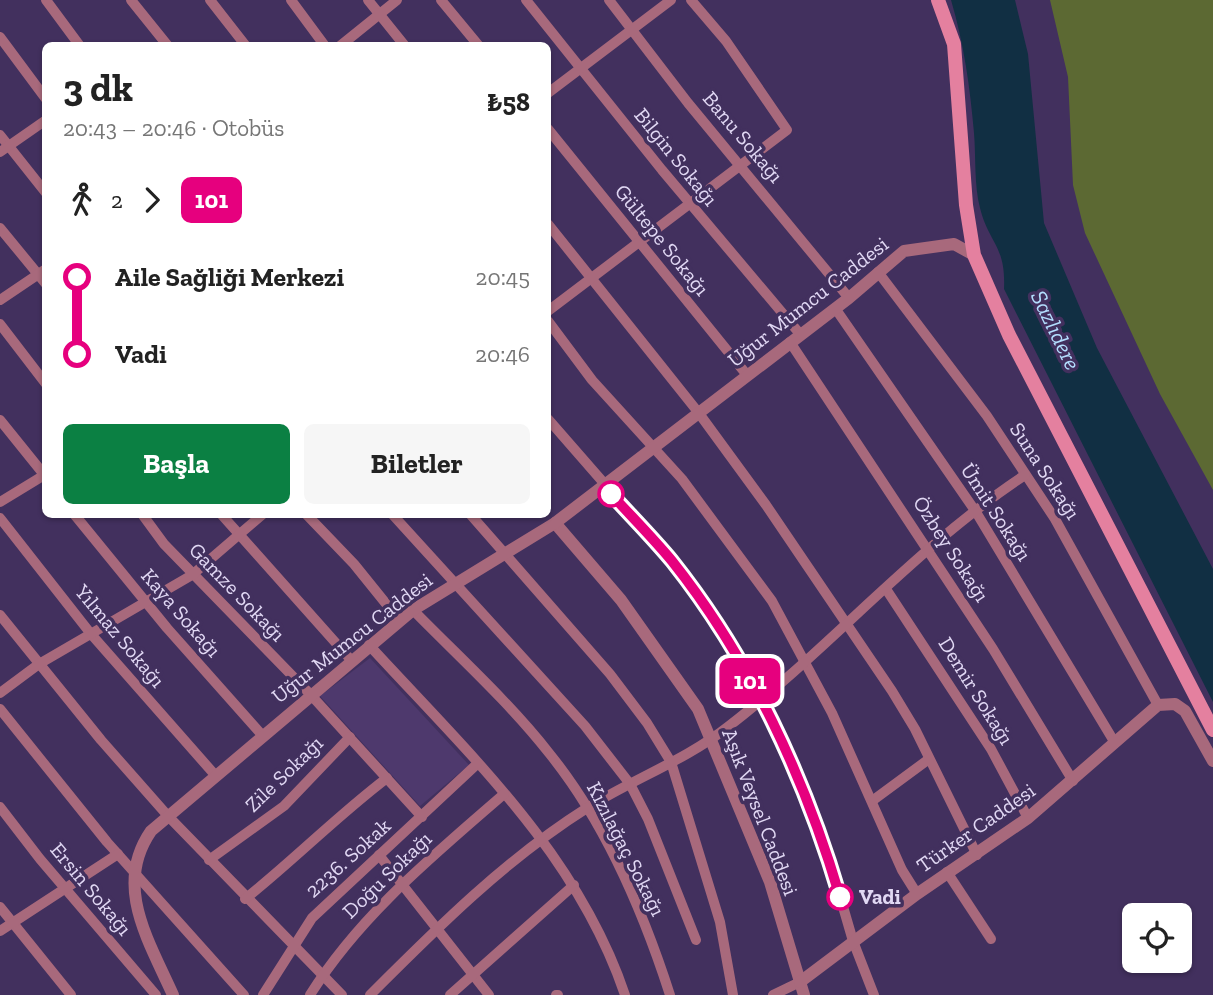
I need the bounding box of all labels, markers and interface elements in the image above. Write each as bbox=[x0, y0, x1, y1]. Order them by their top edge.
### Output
text: 3 dk bbox=[63, 65, 133, 111]
text: ₺58 bbox=[487, 86, 530, 118]
street label: Banu Sokağı bbox=[698, 86, 789, 188]
street label: Bilgin Sokağı bbox=[629, 103, 724, 211]
text: 20:43 – 20:46 · Otobüs bbox=[63, 114, 284, 142]
street label: Gültepe Sokağı bbox=[610, 179, 715, 301]
icon: walk bbox=[63, 181, 101, 219]
icon: forward bbox=[133, 181, 171, 219]
text: 101 bbox=[195, 185, 228, 214]
text: 2 bbox=[111, 186, 123, 214]
street label: Uğur Mumcu Caddesi bbox=[722, 231, 893, 372]
text: Aile Sağliği Merkezi bbox=[115, 261, 344, 293]
text: 20:45 bbox=[476, 263, 530, 291]
water label: Sazlıdere bbox=[1025, 286, 1087, 374]
text: Vadi bbox=[115, 338, 167, 370]
text: 20:46 bbox=[475, 340, 530, 368]
street label: Suna Sokağı bbox=[1005, 418, 1086, 524]
button: Başla bbox=[63, 424, 290, 504]
button: Biletler bbox=[304, 424, 530, 504]
street label: Ümit Sokağı bbox=[956, 458, 1037, 565]
unlabelled marker bbox=[598, 481, 624, 507]
street label: Özbey Sokağı bbox=[908, 491, 995, 606]
street label: Gamze Sokağı bbox=[184, 537, 291, 646]
street label: Kaya Sokağı bbox=[136, 563, 227, 662]
street label: Uğur Mumcu Caddesi bbox=[266, 567, 437, 708]
street label: Yılmaz Sokağı bbox=[70, 578, 171, 692]
street label: Demir Sokağı bbox=[933, 632, 1020, 749]
line badge: 101 bbox=[710, 658, 790, 704]
text: 101 bbox=[733, 666, 767, 695]
street label: Aşık Veysel Caddesi bbox=[717, 725, 804, 899]
street label: Zile Sokağı bbox=[239, 730, 328, 817]
street label: Kızılağaç Sokağı bbox=[582, 777, 671, 920]
street label: Türker Caddesi bbox=[912, 777, 1040, 878]
street label: 2236. Sokak bbox=[300, 813, 395, 902]
street label: Doğu Sokağı bbox=[337, 826, 436, 923]
street label: Ersin Sokağı bbox=[45, 837, 137, 940]
marker: Vadi bbox=[827, 884, 853, 910]
place label: Vadi bbox=[859, 884, 901, 909]
map controls bbox=[1122, 903, 1192, 973]
button: locate bbox=[1122, 903, 1192, 973]

